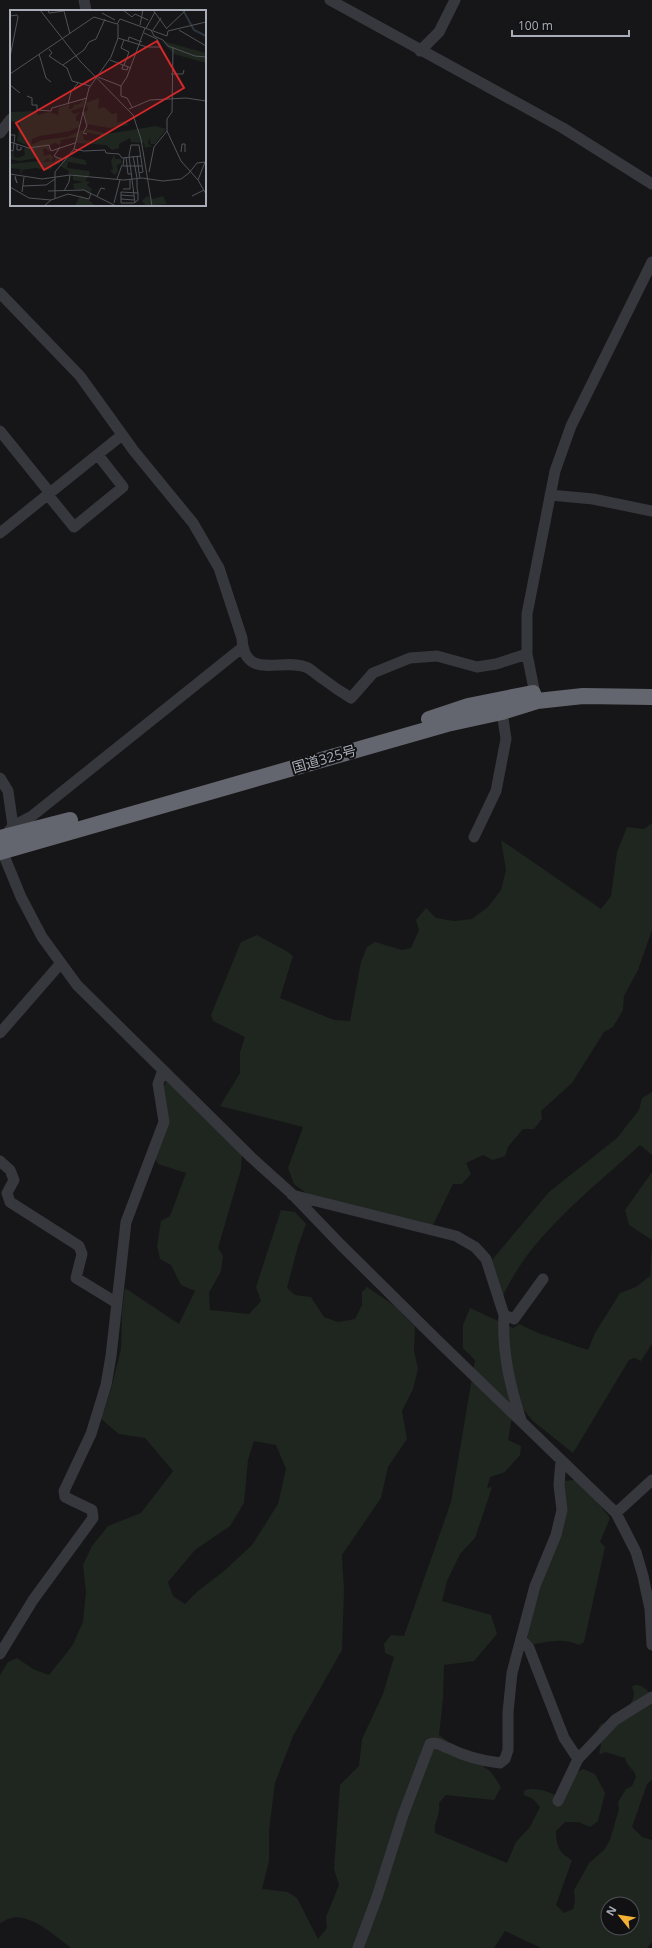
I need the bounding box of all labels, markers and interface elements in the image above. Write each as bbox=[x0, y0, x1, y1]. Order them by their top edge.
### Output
inset map bbox=[10, 10, 206, 206]
scale bar bbox=[512, 12, 629, 38]
text: 100 m bbox=[518, 17, 553, 34]
street label: 国道325号 bbox=[290, 740, 358, 777]
north arrow bbox=[600, 1896, 640, 1936]
text: N bbox=[602, 1903, 620, 1918]

